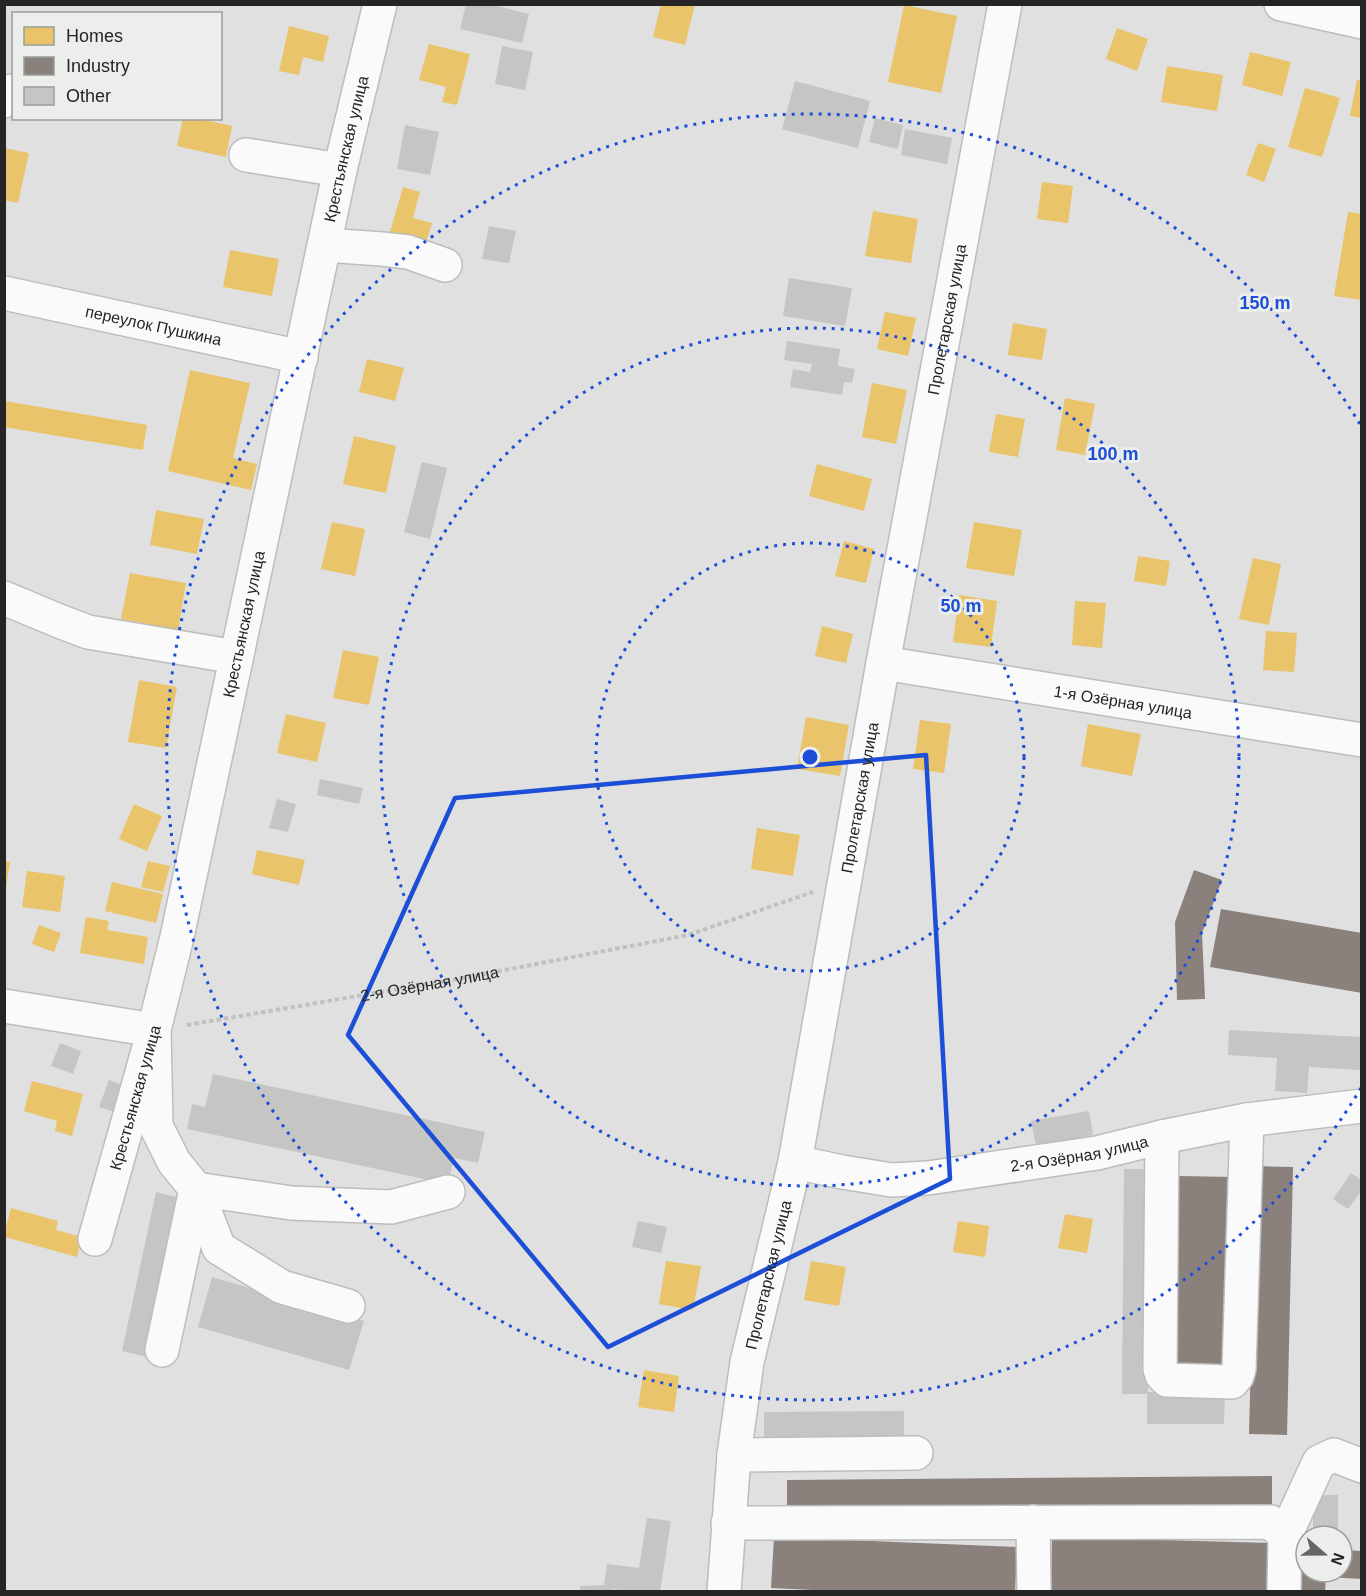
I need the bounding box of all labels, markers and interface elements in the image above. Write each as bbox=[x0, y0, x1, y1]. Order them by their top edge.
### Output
legend bbox=[12, 12, 222, 120]
text: Homes bbox=[66, 26, 123, 46]
text: Industry bbox=[66, 56, 130, 76]
street label: Крестьянская улица bbox=[321, 74, 371, 224]
text: Other bbox=[66, 86, 111, 106]
street label: Пролетарская улица bbox=[924, 243, 969, 396]
text: 150 m bbox=[1239, 293, 1291, 313]
street label: переулок Пушкина bbox=[84, 302, 223, 348]
text: 100 m bbox=[1087, 444, 1139, 464]
street label: Крестьянская улица bbox=[220, 549, 267, 699]
text: 50 m bbox=[940, 596, 982, 616]
street label: 1-я Озёрная улица bbox=[1053, 682, 1193, 721]
street label: Пролетарская улица bbox=[838, 721, 881, 874]
centre of rings bbox=[800, 747, 820, 767]
street label: 2-я Озёрная улица bbox=[359, 963, 500, 1004]
street label: Крестьянская улица bbox=[106, 1023, 163, 1172]
street label: 2-я Озёрная улица bbox=[1009, 1132, 1150, 1174]
street label: Пролетарская улица bbox=[742, 1198, 794, 1351]
north arrow bbox=[1294, 1524, 1354, 1584]
text: N bbox=[1328, 1551, 1348, 1567]

